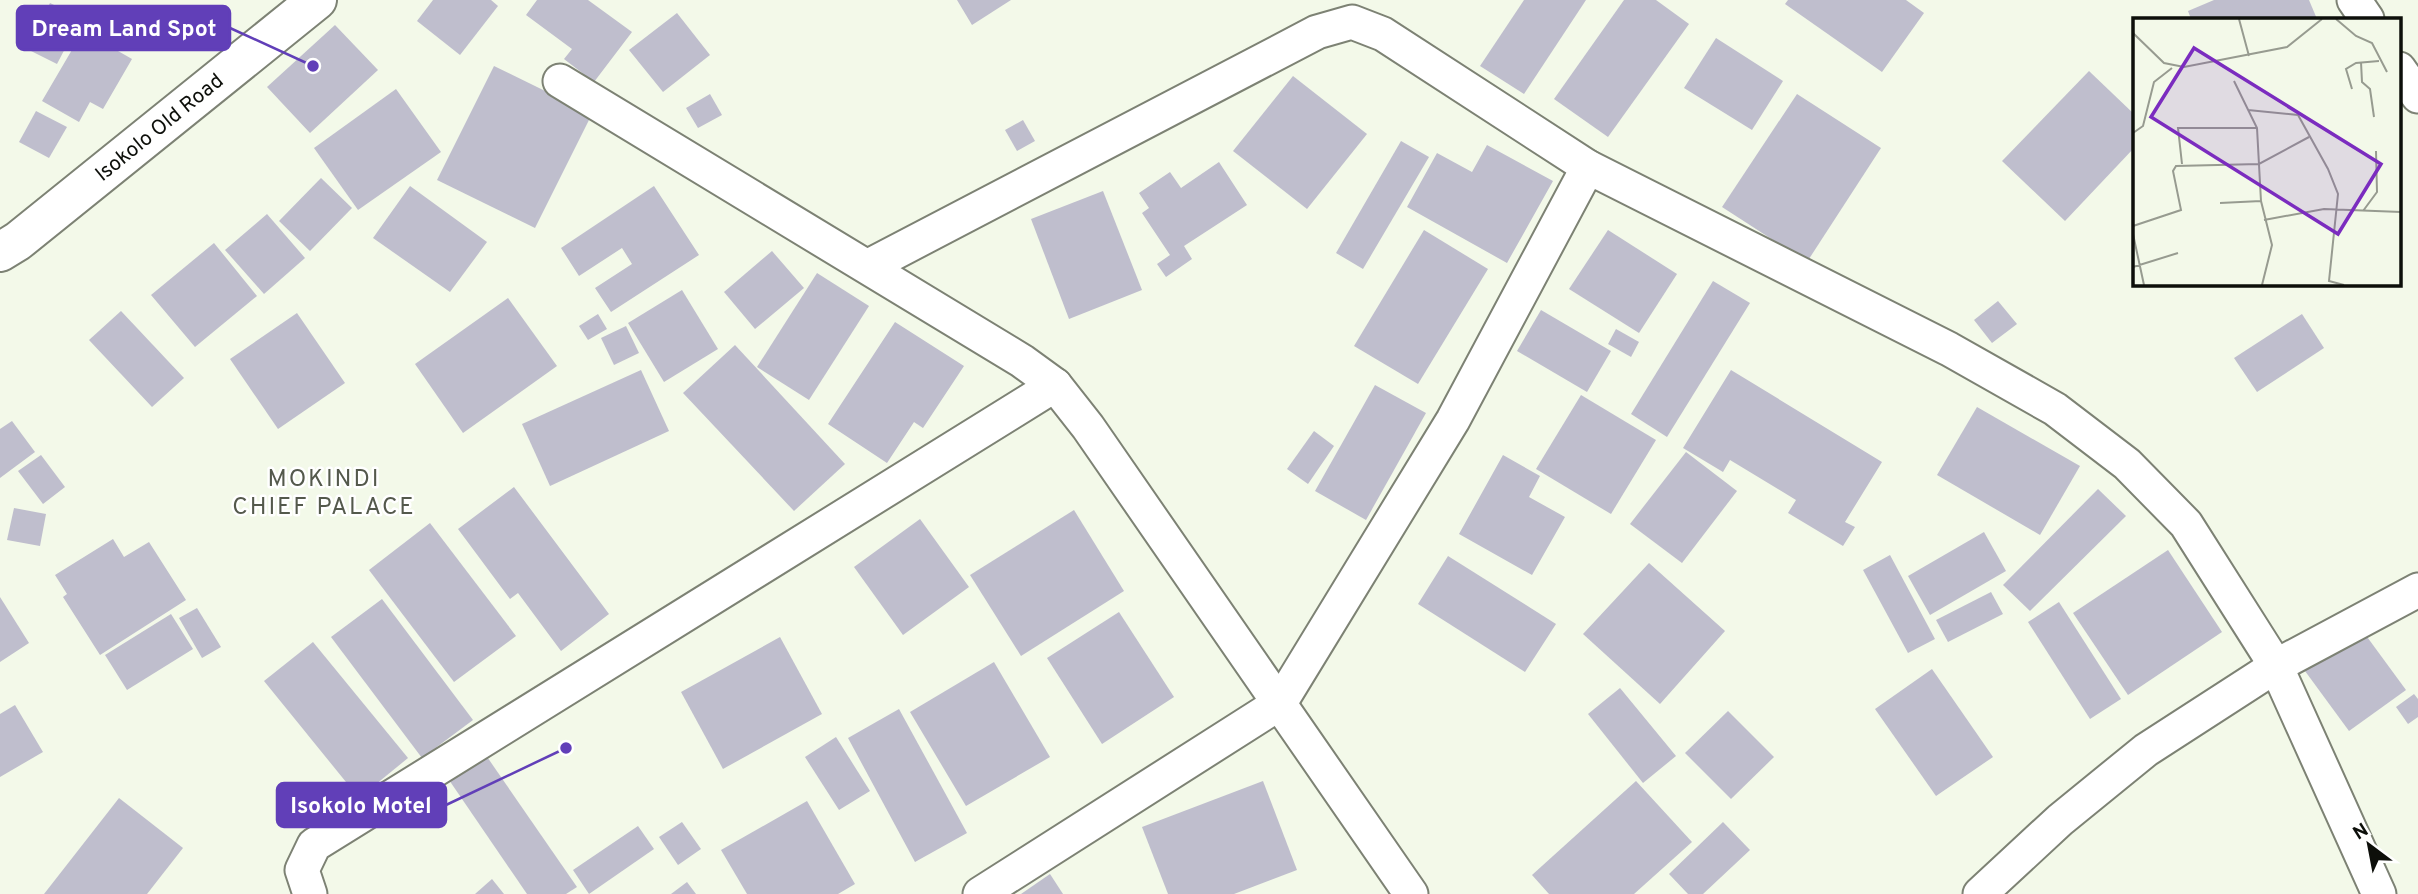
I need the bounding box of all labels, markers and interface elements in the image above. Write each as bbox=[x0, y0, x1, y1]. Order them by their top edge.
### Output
callout: Dream Land Spot bbox=[17, 6, 230, 50]
text: Dream Land Spot bbox=[32, 16, 216, 45]
inset map bbox=[2133, 18, 2400, 285]
street label: Isokolo Old Road bbox=[90, 68, 230, 188]
district label: MOKINDI CHIEF PALACE bbox=[232, 465, 416, 523]
callout: Isokolo Motel bbox=[277, 783, 446, 827]
text: Isokolo Motel bbox=[290, 793, 432, 822]
north arrow bbox=[2334, 810, 2404, 880]
text: N bbox=[2349, 818, 2373, 846]

